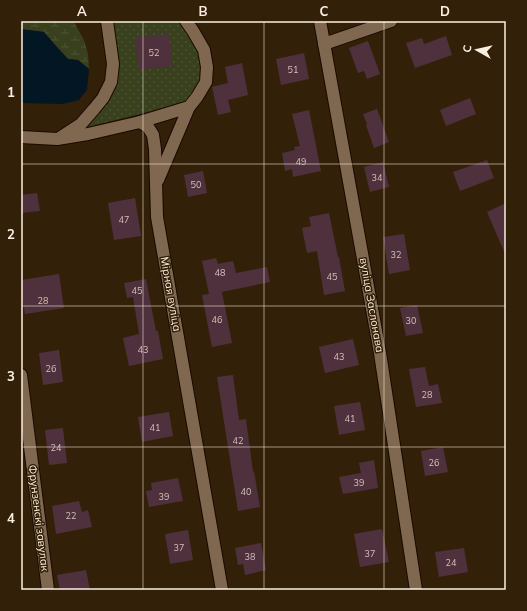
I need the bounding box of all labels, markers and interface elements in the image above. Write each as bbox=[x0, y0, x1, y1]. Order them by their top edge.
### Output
text: A bbox=[77, 3, 87, 19]
text: B bbox=[199, 3, 208, 19]
text: C bbox=[320, 3, 329, 19]
text: D bbox=[440, 3, 450, 19]
north arrow bbox=[457, 30, 497, 70]
text: С bbox=[460, 43, 475, 53]
house number: 52 bbox=[149, 47, 159, 58]
house number: 51 bbox=[288, 64, 298, 75]
text: 1 bbox=[7, 84, 15, 100]
house number: 49 bbox=[296, 156, 306, 167]
house number: 34 bbox=[372, 172, 383, 183]
house number: 50 bbox=[191, 179, 201, 190]
house number: 47 bbox=[119, 214, 129, 225]
text: 2 bbox=[7, 226, 15, 242]
house number: 32 bbox=[391, 249, 401, 260]
street label: Мірная вуліца bbox=[158, 256, 184, 332]
street label: вуліца Заслонава bbox=[357, 257, 387, 353]
house number: 48 bbox=[215, 267, 225, 278]
house number: 45 bbox=[327, 271, 338, 282]
house number: 45 bbox=[132, 285, 143, 296]
house number: 28 bbox=[38, 295, 48, 306]
house number: 46 bbox=[212, 314, 222, 325]
house number: 30 bbox=[406, 315, 416, 326]
house number: 43 bbox=[138, 344, 148, 355]
house number: 43 bbox=[334, 351, 344, 362]
house number: 26 bbox=[46, 363, 56, 374]
text: 3 bbox=[7, 368, 15, 384]
house number: 28 bbox=[422, 389, 432, 400]
house number: 41 bbox=[345, 413, 355, 424]
house number: 41 bbox=[150, 422, 160, 433]
house number: 42 bbox=[233, 435, 243, 446]
house number: 24 bbox=[51, 442, 62, 453]
house number: 26 bbox=[429, 457, 439, 468]
street label: Фрунзенскі завулак bbox=[26, 464, 52, 572]
house number: 39 bbox=[354, 477, 364, 488]
house number: 40 bbox=[241, 486, 251, 497]
house number: 39 bbox=[159, 491, 169, 502]
text: 4 bbox=[7, 510, 15, 526]
house number: 22 bbox=[66, 510, 76, 521]
house number: 37 bbox=[174, 542, 184, 553]
house number: 37 bbox=[365, 548, 375, 559]
house number: 38 bbox=[245, 551, 255, 562]
house number: 24 bbox=[446, 557, 457, 568]

